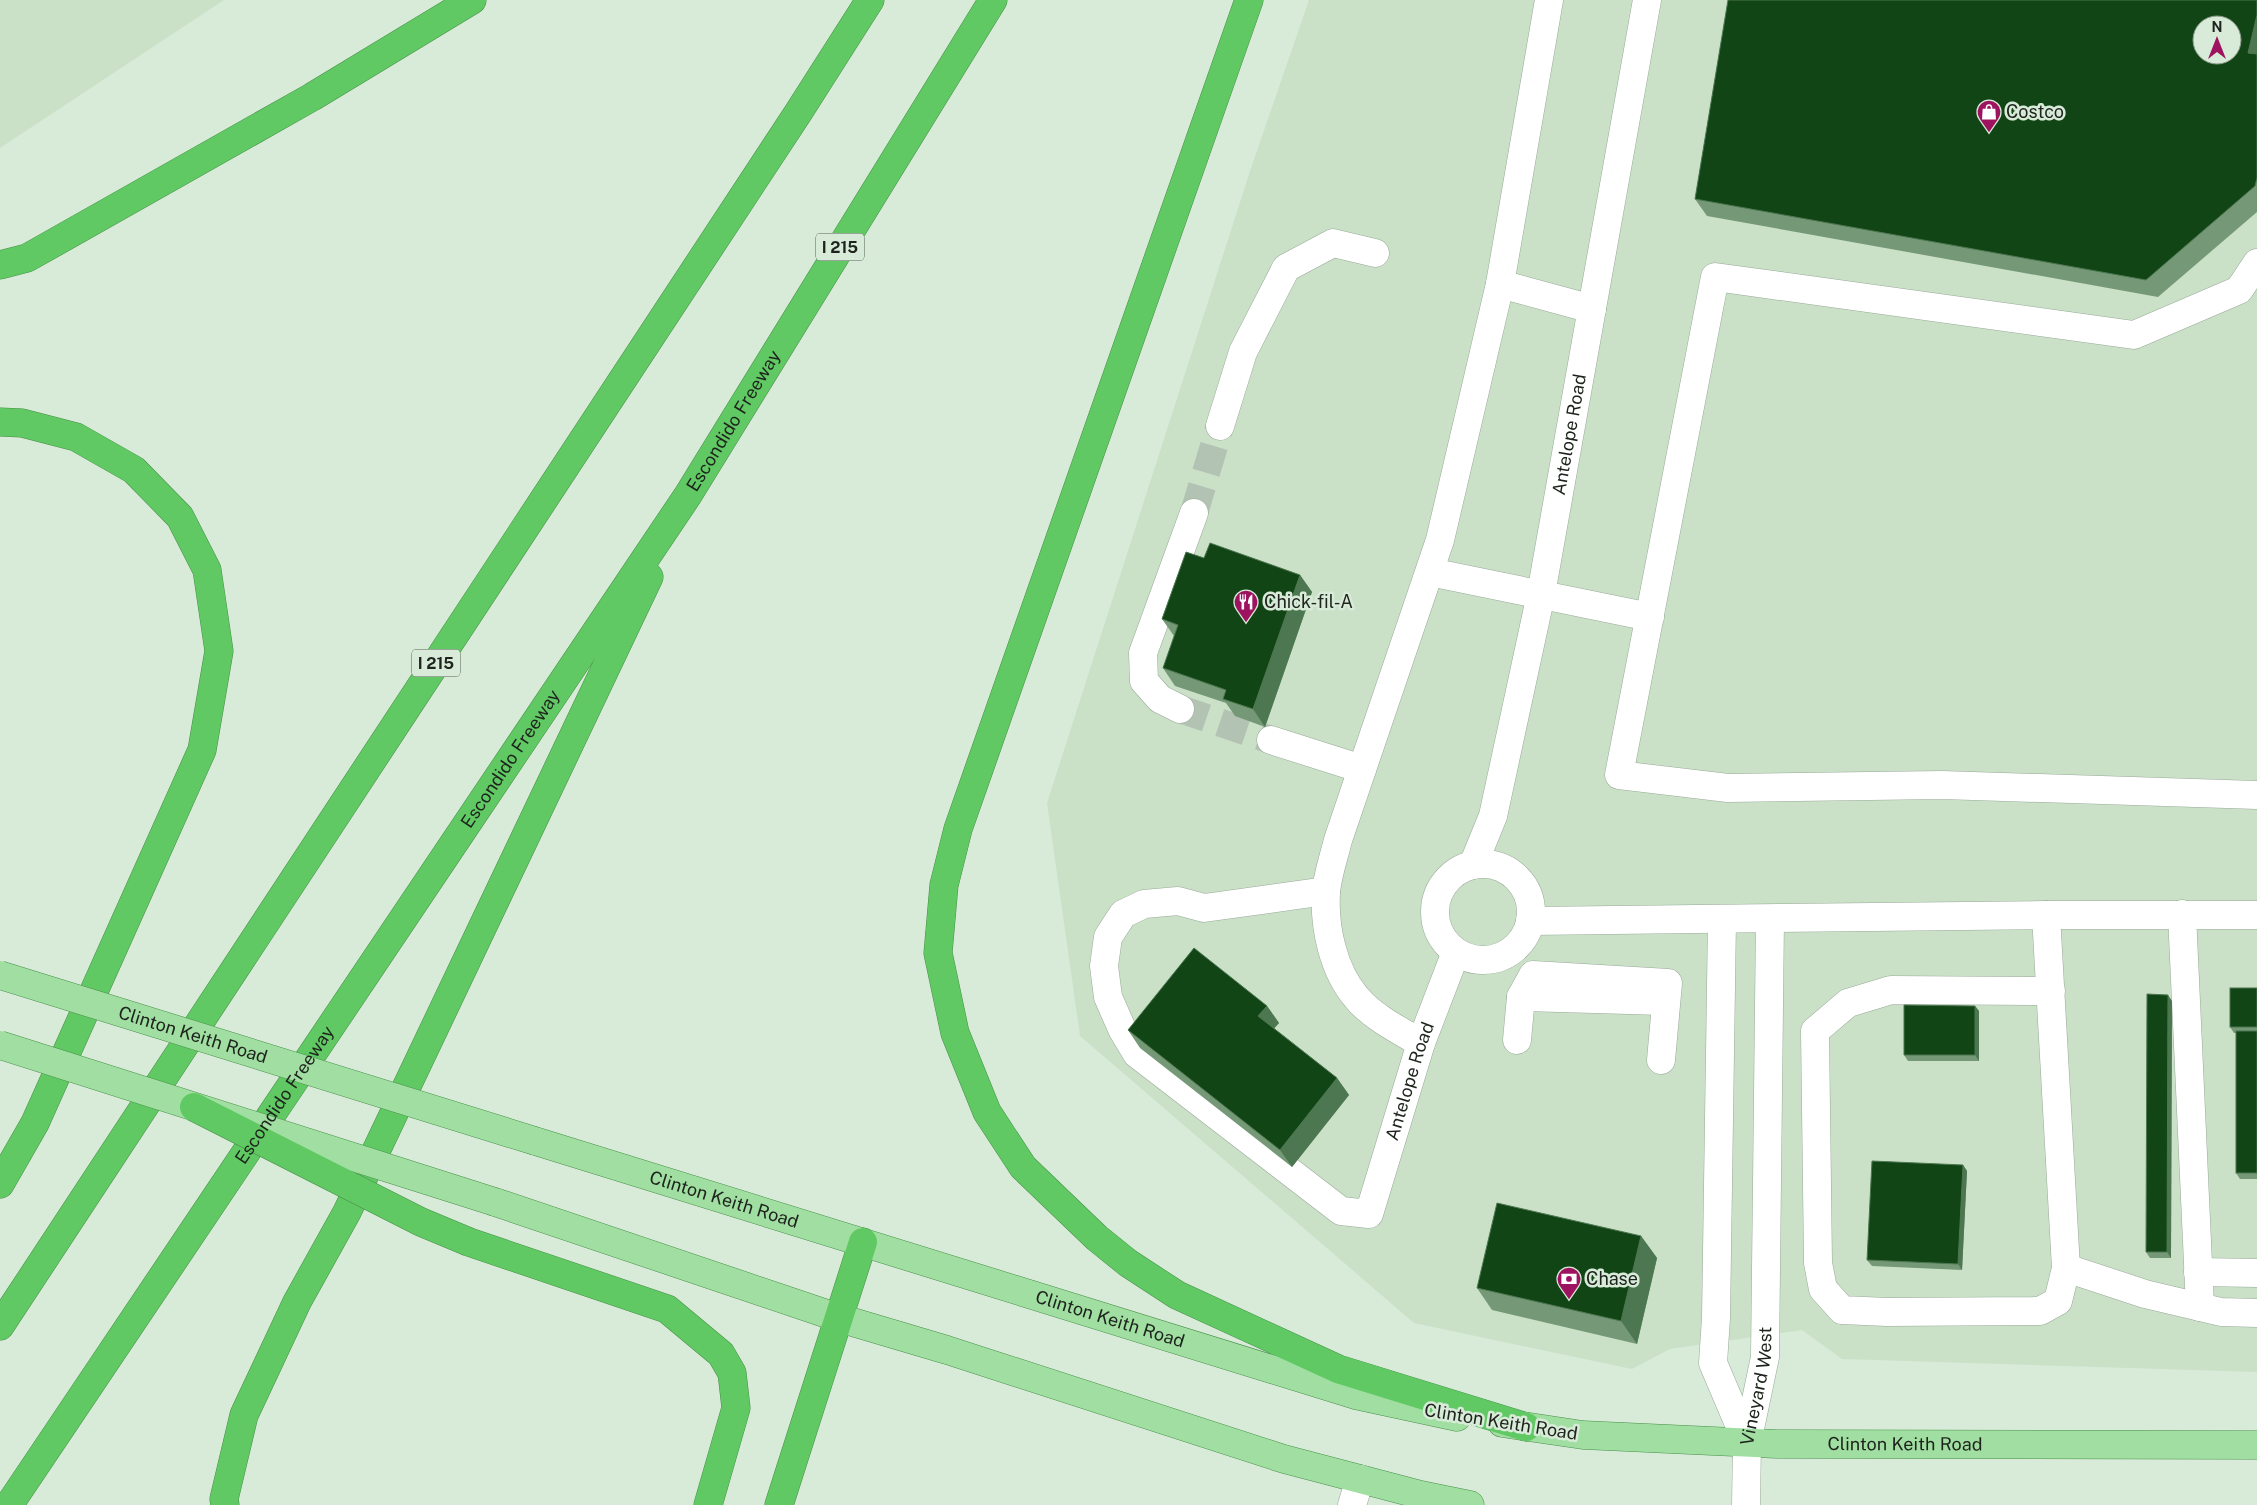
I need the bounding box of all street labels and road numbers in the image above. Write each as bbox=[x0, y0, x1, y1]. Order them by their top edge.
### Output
road number: I 215 bbox=[816, 233, 864, 260]
street label: Escondido Freeway bbox=[682, 346, 785, 495]
street label: Antelope Road bbox=[1548, 372, 1590, 497]
road number: I 215 bbox=[412, 650, 460, 676]
street label: Escondido Freeway bbox=[456, 685, 564, 832]
street label: Clinton Keith Road bbox=[116, 1001, 270, 1067]
street label: Antelope Road bbox=[1381, 1019, 1438, 1143]
street label: Escondido Freeway bbox=[230, 1021, 338, 1168]
street label: Clinton Keith Road bbox=[647, 1166, 801, 1232]
street label: Clinton Keith Road bbox=[1033, 1286, 1187, 1352]
street label: Vineyard West bbox=[1736, 1326, 1776, 1447]
street label: Clinton Keith Road bbox=[1423, 1399, 1579, 1444]
street label: Clinton Keith Road bbox=[1827, 1433, 1982, 1454]

